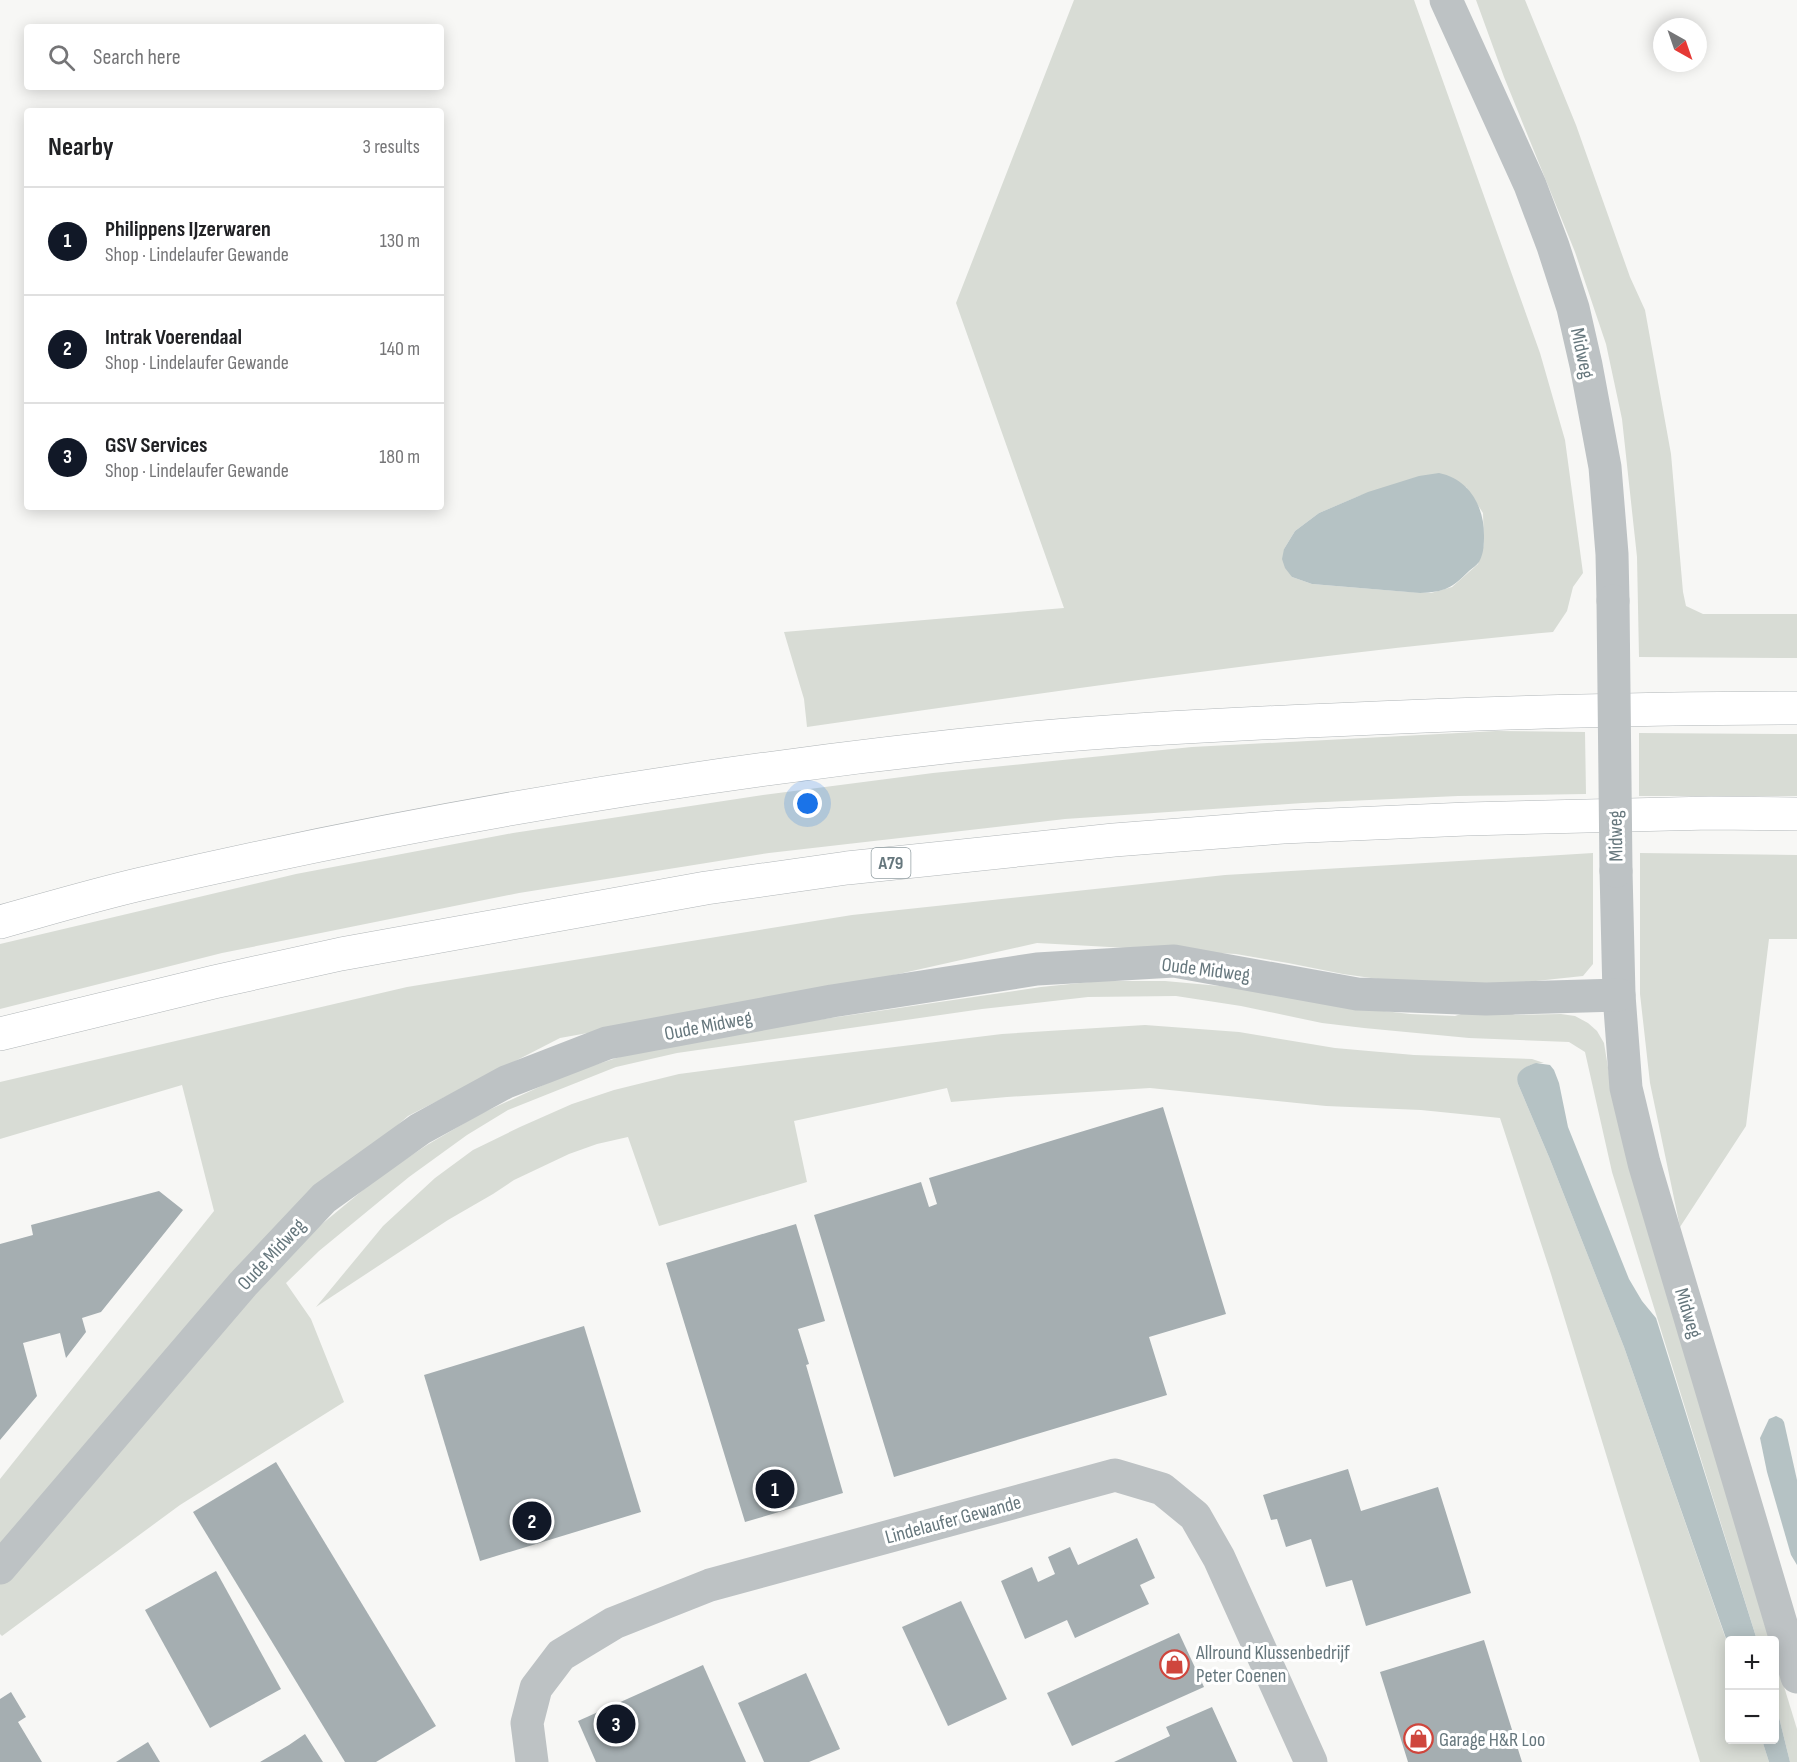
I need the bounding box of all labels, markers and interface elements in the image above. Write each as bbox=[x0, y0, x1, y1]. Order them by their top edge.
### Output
north arrow bbox=[1653, 18, 1707, 72]
search box bbox=[24, 24, 444, 90]
icon: search bbox=[45, 41, 78, 74]
text: Search here bbox=[93, 44, 180, 71]
text: Nearby bbox=[48, 132, 114, 163]
text: 3 results bbox=[363, 135, 420, 159]
text: Philippens IJzerwaren bbox=[105, 216, 271, 243]
text: 1 bbox=[64, 229, 71, 253]
text: 130 m bbox=[380, 229, 420, 253]
text: Shop · Lindelaufer Gewande bbox=[105, 243, 289, 267]
text: Intrak Voerendaal bbox=[105, 324, 242, 351]
street label: Midweg bbox=[1565, 326, 1599, 381]
text: 2 bbox=[63, 337, 72, 361]
text: 140 m bbox=[380, 337, 420, 361]
text: Shop · Lindelaufer Gewande bbox=[105, 351, 289, 375]
text: GSV Services bbox=[105, 432, 208, 459]
text: 3 bbox=[63, 445, 72, 469]
text: 180 m bbox=[379, 445, 420, 469]
text: Shop · Lindelaufer Gewande bbox=[105, 459, 289, 483]
your location bbox=[793, 789, 822, 818]
street label: Midweg bbox=[1604, 810, 1628, 862]
road number: A79 bbox=[872, 848, 910, 878]
street label: Oude Midweg bbox=[1160, 953, 1251, 987]
street label: Oude Midweg bbox=[662, 1006, 754, 1046]
street label: Oude Midweg bbox=[233, 1214, 311, 1295]
street label: Midweg bbox=[1669, 1285, 1707, 1341]
pin: 1 bbox=[756, 1466, 794, 1512]
street label: Lindelaufer Gewande bbox=[883, 1490, 1024, 1550]
pin: 2 bbox=[512, 1498, 552, 1544]
map controls bbox=[1725, 1636, 1779, 1744]
button: + bbox=[1725, 1636, 1779, 1690]
place label: Allround Klussenbedrijf Peter Coenen bbox=[1195, 1641, 1350, 1688]
shop icon: Allround Klussenbedrijf Peter Coenen bbox=[1159, 1648, 1191, 1680]
button: − bbox=[1725, 1690, 1779, 1744]
pin: 3 bbox=[596, 1702, 636, 1746]
shop icon: Garage H&R Loo bbox=[1402, 1723, 1434, 1755]
place label: Garage H&R Loo bbox=[1439, 1728, 1545, 1752]

